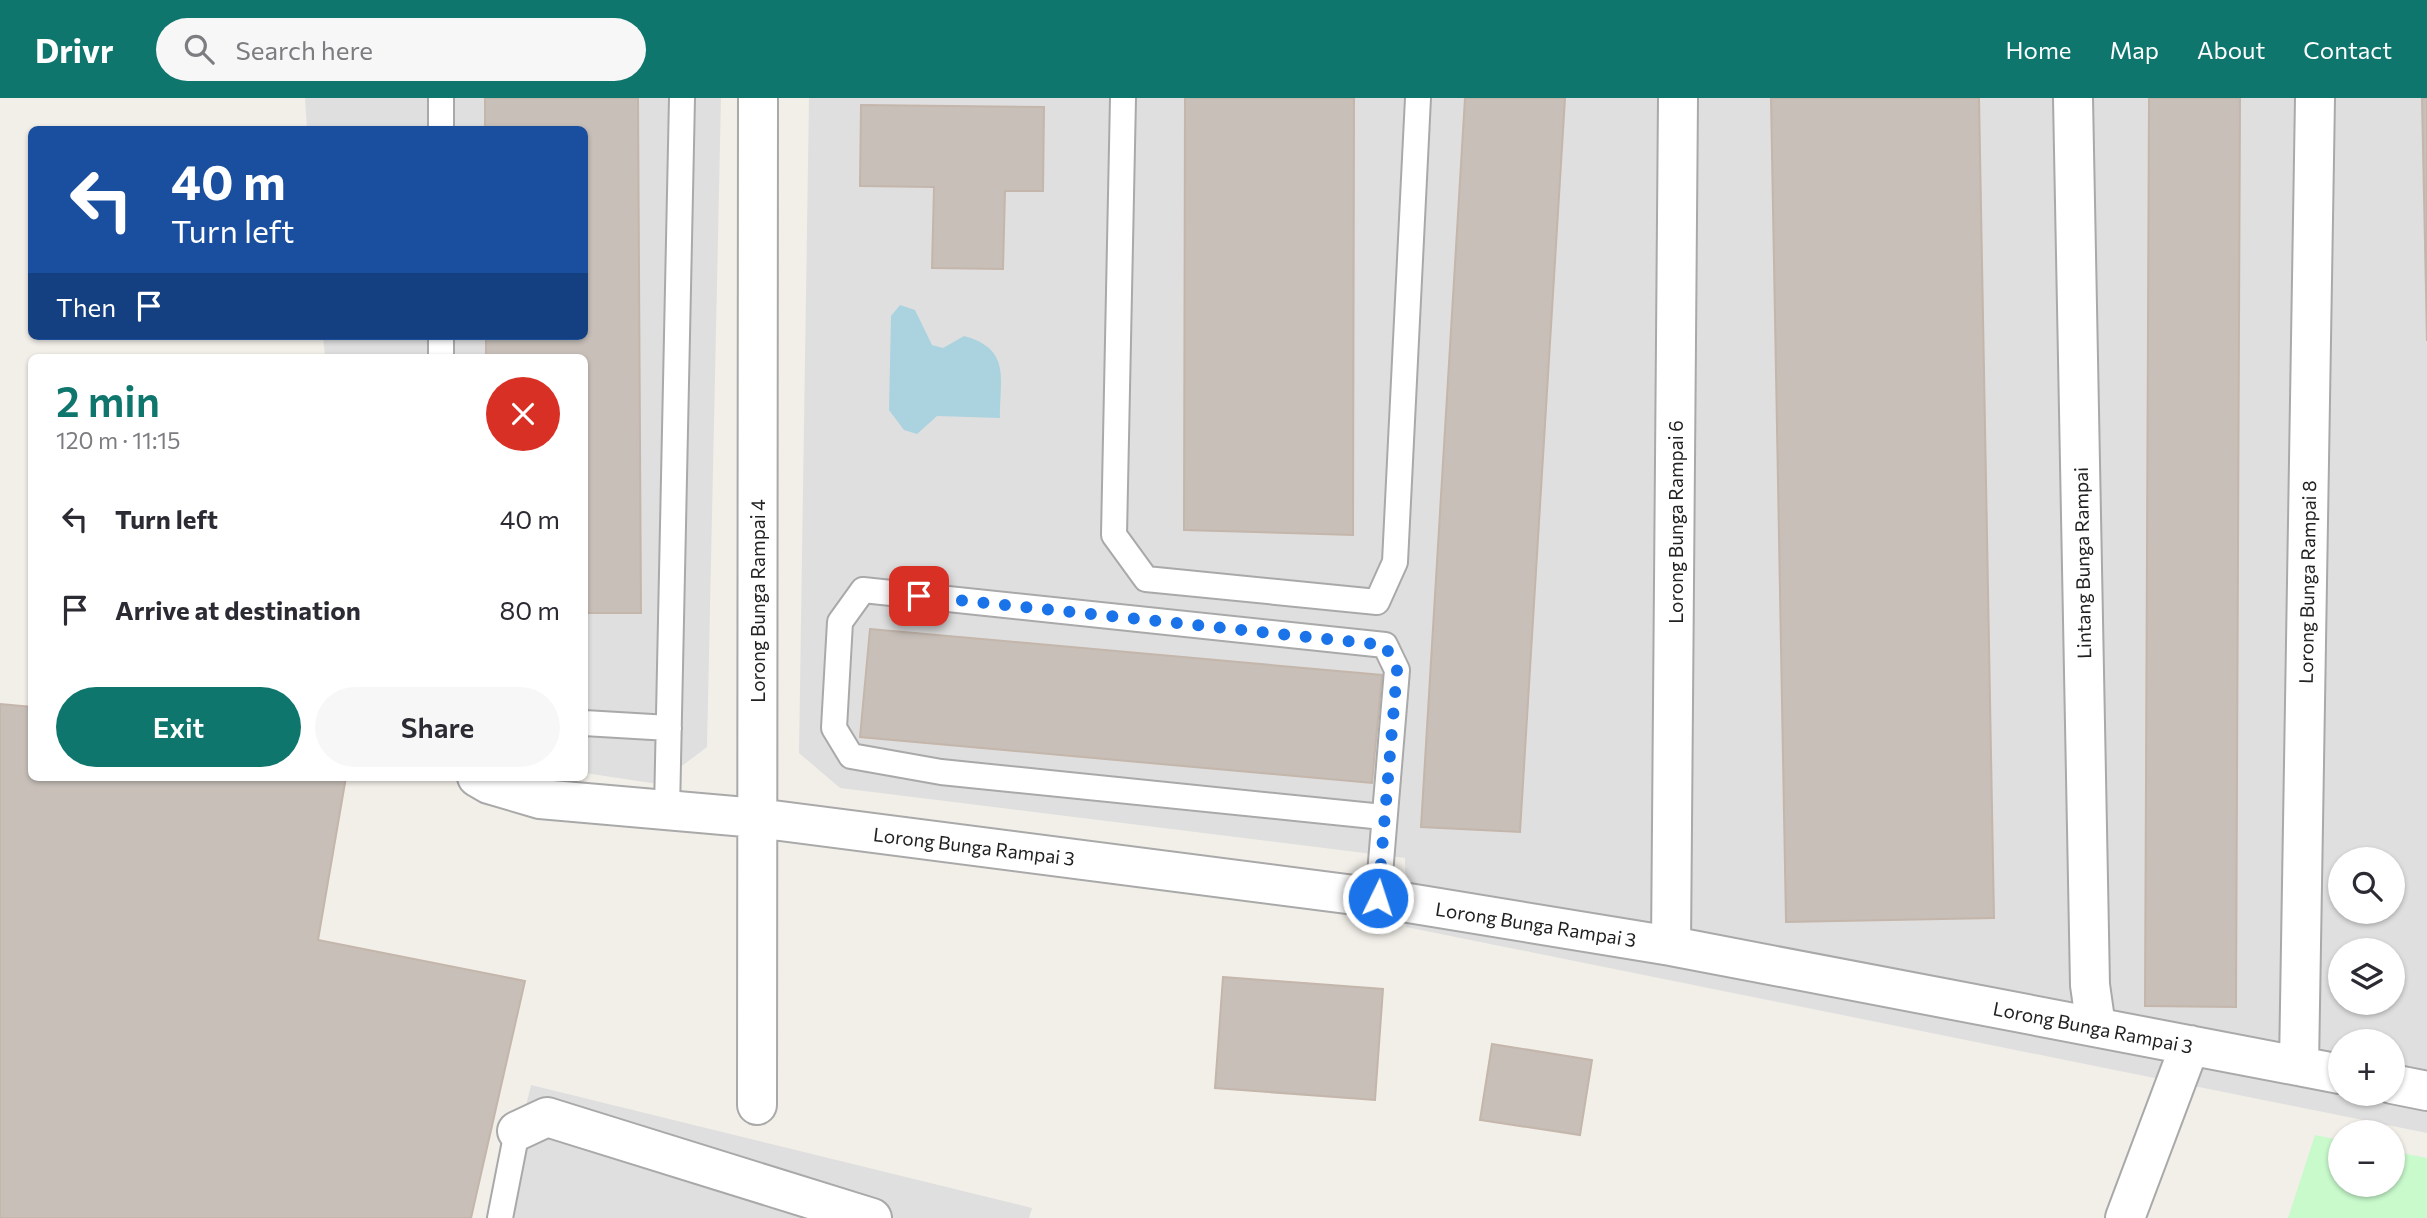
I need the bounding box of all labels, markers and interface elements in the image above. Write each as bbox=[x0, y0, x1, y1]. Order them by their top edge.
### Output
search box bbox=[156, 18, 646, 81]
text: Drivr bbox=[35, 29, 114, 70]
icon: search bbox=[180, 30, 218, 68]
text: Search here bbox=[236, 34, 373, 65]
text: Home bbox=[2006, 35, 2072, 64]
text: Map bbox=[2110, 35, 2159, 64]
text: About bbox=[2197, 35, 2265, 64]
text: Contact bbox=[2303, 35, 2392, 64]
text: 40 m bbox=[171, 150, 286, 210]
icon: left bbox=[56, 154, 147, 245]
text: Turn left bbox=[171, 210, 295, 250]
icon: arrive bbox=[130, 287, 168, 325]
text: Then bbox=[56, 291, 116, 322]
text: 2 min bbox=[56, 374, 160, 426]
button: close bbox=[486, 377, 560, 451]
street label: Lorong Bunga Rampai 6 bbox=[1664, 420, 1687, 624]
text: 120 m · 11:15 bbox=[56, 426, 180, 454]
street label: Lintang Bunga Rampai bbox=[2069, 467, 2095, 659]
street label: Lorong Bunga Rampai 8 bbox=[2294, 480, 2320, 684]
street label: Lorong Bunga Rampai 4 bbox=[746, 499, 769, 703]
icon: left bbox=[56, 500, 94, 538]
text: Turn left bbox=[115, 503, 218, 534]
text: 40 m bbox=[500, 503, 560, 534]
pin bbox=[889, 566, 949, 626]
icon: arrive bbox=[900, 577, 938, 615]
icon: arrive bbox=[56, 591, 94, 629]
text: Arrive at destination bbox=[115, 594, 361, 625]
text: 80 m bbox=[500, 594, 560, 625]
button: Exit bbox=[56, 687, 301, 767]
button: Share bbox=[315, 687, 560, 767]
street label: Lorong Bunga Rampai 3 bbox=[872, 822, 1076, 870]
map controls bbox=[2328, 847, 2405, 1197]
button: search bbox=[2328, 847, 2405, 924]
position arrow bbox=[1341, 861, 1415, 935]
street label: Lorong Bunga Rampai 3 bbox=[1434, 897, 1638, 951]
button: layers bbox=[2328, 938, 2405, 1015]
street label: Lorong Bunga Rampai 3 bbox=[1991, 996, 2195, 1058]
button: + bbox=[2328, 1029, 2405, 1106]
button: − bbox=[2328, 1120, 2405, 1197]

